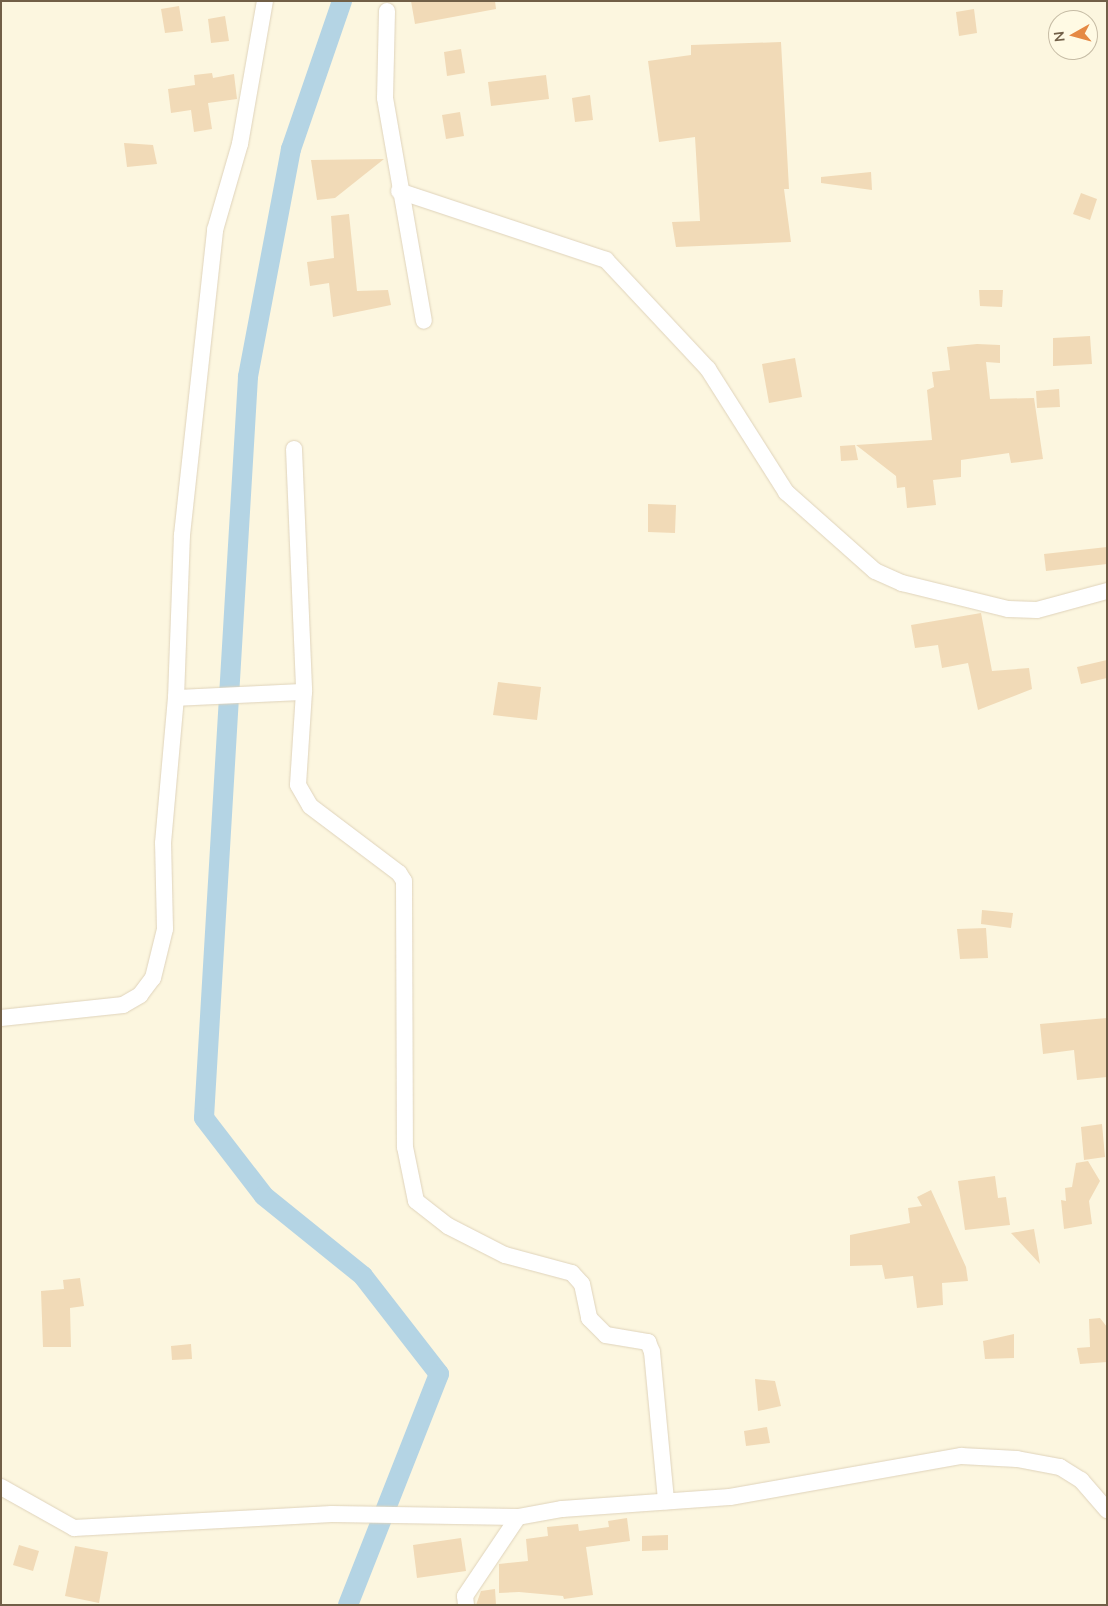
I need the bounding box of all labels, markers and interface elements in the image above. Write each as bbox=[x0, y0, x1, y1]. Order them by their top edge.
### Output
north arrow bbox=[1048, 10, 1098, 60]
text: N bbox=[1050, 30, 1069, 43]

